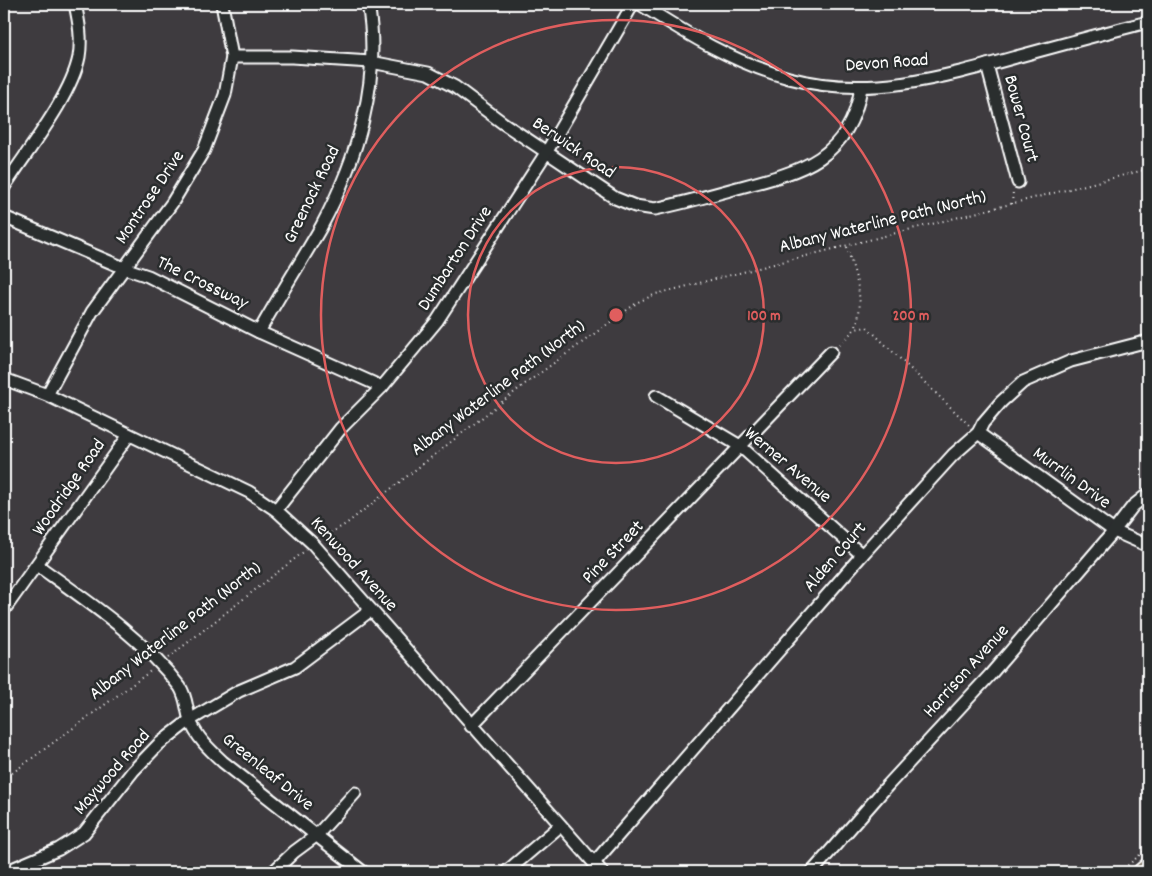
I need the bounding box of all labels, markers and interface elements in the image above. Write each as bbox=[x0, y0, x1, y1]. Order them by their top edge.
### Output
street label: Devon Road bbox=[845, 48, 929, 80]
street label: Bower Court bbox=[995, 72, 1045, 166]
street label: Berwick Road bbox=[526, 111, 620, 187]
street label: Greenock Road bbox=[278, 141, 348, 249]
street label: Montrose Drive bbox=[110, 146, 192, 250]
street label: Albany Waterline Path (North) bbox=[777, 184, 989, 262]
street label: Dumbarton Drive bbox=[412, 201, 500, 317]
street label: The Crossway bbox=[152, 250, 253, 318]
centre of rings bbox=[607, 306, 625, 324]
text: 100 m bbox=[747, 306, 781, 328]
text: 200 m bbox=[893, 306, 929, 328]
street label: Albany Waterline Path (North) bbox=[406, 314, 592, 464]
street label: Werner Avenue bbox=[737, 421, 837, 511]
street label: Woodridge Road bbox=[27, 434, 113, 542]
street label: Murrlin Drive bbox=[1026, 441, 1116, 517]
street label: Kenwood Avenue bbox=[303, 511, 403, 619]
street label: Pine Street bbox=[577, 515, 651, 591]
street label: Alden Court bbox=[798, 517, 874, 599]
street label: Albany Waterline Path (North) bbox=[84, 556, 268, 708]
street label: Harrison Avenue bbox=[918, 619, 1016, 725]
street label: Maywood Road bbox=[68, 724, 158, 822]
street label: Greenleaf Drive bbox=[215, 727, 319, 819]

